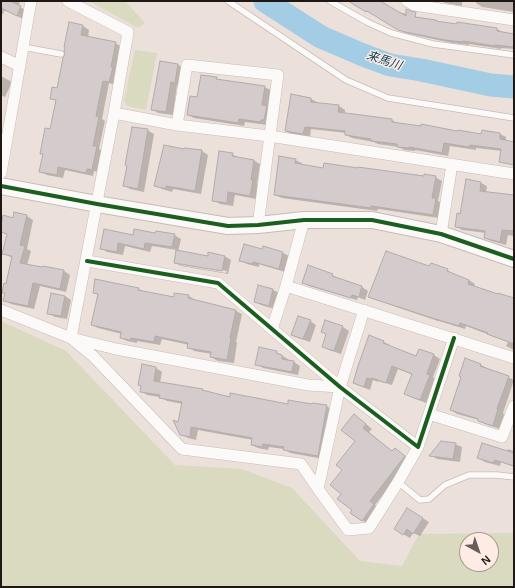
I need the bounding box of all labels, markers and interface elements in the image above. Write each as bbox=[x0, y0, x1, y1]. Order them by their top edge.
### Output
water label: 来馬川 bbox=[365, 49, 403, 73]
north arrow bbox=[459, 532, 499, 572]
text: N bbox=[479, 553, 493, 568]

